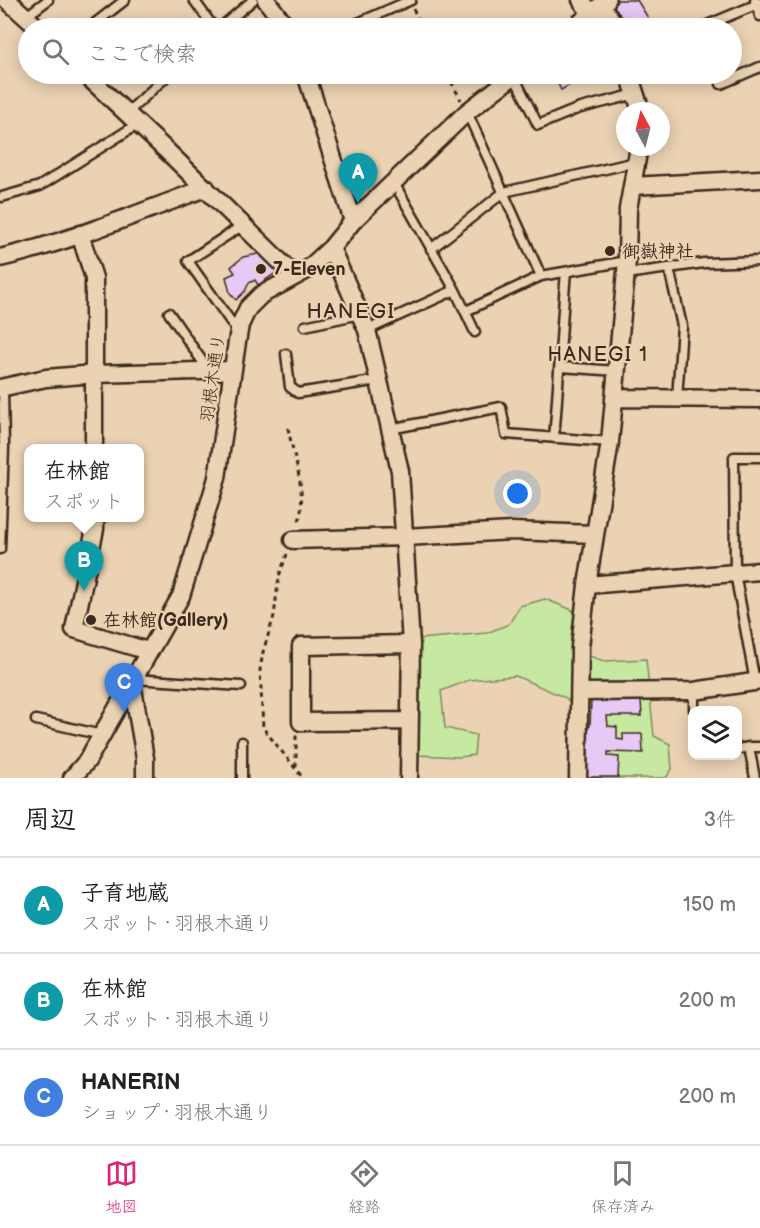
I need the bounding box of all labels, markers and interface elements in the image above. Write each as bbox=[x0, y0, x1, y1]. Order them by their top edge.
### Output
search box bbox=[18, 18, 742, 84]
icon: search bbox=[39, 35, 72, 68]
text: ここで検索 bbox=[87, 41, 197, 68]
north arrow bbox=[616, 102, 670, 156]
pin: A bbox=[338, 154, 378, 203]
place label: 御嶽神社 bbox=[622, 241, 694, 262]
marker: 御嶽神社 bbox=[603, 244, 617, 258]
place label: 7-Eleven bbox=[273, 259, 345, 280]
marker: 7-Eleven bbox=[254, 262, 268, 276]
district label: HANEGI bbox=[307, 299, 395, 324]
street label: 羽根木通り bbox=[196, 332, 230, 424]
district label: HANEGI 1 bbox=[547, 343, 649, 367]
popup bbox=[24, 444, 144, 522]
text: 在林館 bbox=[44, 458, 110, 485]
your location bbox=[503, 479, 532, 508]
text: スポット bbox=[44, 490, 124, 514]
pin: B bbox=[64, 542, 104, 591]
place label: 在林館(Gallery) bbox=[103, 610, 228, 631]
marker: 在林館(Gallery) bbox=[84, 613, 98, 627]
pin: C bbox=[104, 664, 144, 713]
map controls bbox=[688, 706, 742, 760]
button: layers bbox=[688, 706, 742, 760]
text: 周辺 bbox=[24, 805, 76, 836]
text: 3件 bbox=[704, 808, 736, 832]
text: 子育地蔵 bbox=[81, 880, 169, 907]
text: A bbox=[37, 893, 50, 917]
text: 150 m bbox=[683, 893, 736, 917]
text: スポット · 羽根木通り bbox=[81, 912, 274, 936]
text: 在林館 bbox=[81, 976, 147, 1003]
text: B bbox=[36, 989, 51, 1013]
text: 200 m bbox=[679, 989, 736, 1013]
text: スポット · 羽根木通り bbox=[81, 1008, 274, 1032]
text: HANERIN bbox=[81, 1069, 181, 1096]
text: C bbox=[36, 1085, 51, 1109]
text: 200 m bbox=[679, 1085, 736, 1109]
text: ショップ · 羽根木通り bbox=[81, 1101, 273, 1125]
tab: 地図 bbox=[105, 1157, 138, 1217]
tab: 経路 bbox=[348, 1157, 381, 1217]
tab: 保存済み bbox=[591, 1157, 655, 1217]

